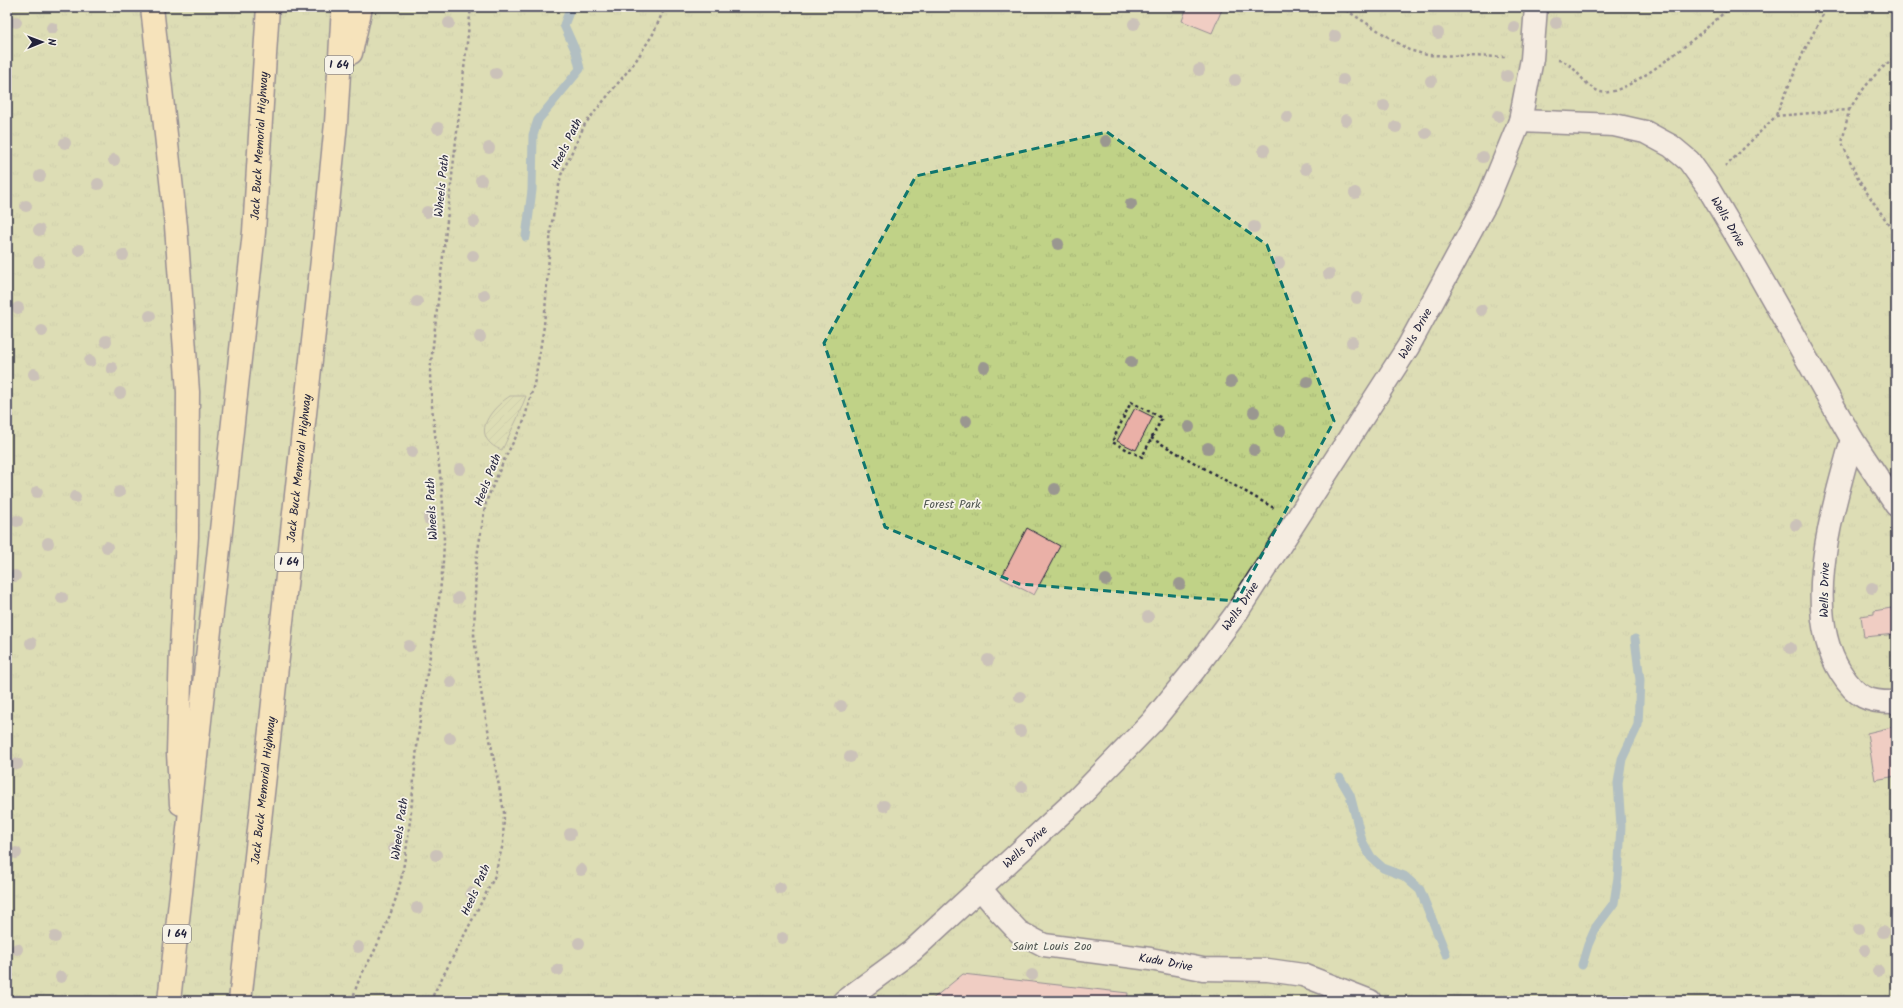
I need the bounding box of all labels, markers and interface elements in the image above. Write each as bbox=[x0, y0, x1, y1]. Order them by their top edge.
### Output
north arrow bbox=[22, 22, 62, 62]
text: N bbox=[42, 38, 60, 46]
road number: I 64 bbox=[325, 56, 353, 74]
street label: Jack Buck Memorial Highway bbox=[245, 71, 273, 221]
street label: Heels Path bbox=[546, 115, 588, 173]
street label: Wheels Path bbox=[429, 154, 455, 218]
street label: Wells Drive bbox=[1706, 193, 1751, 251]
street label: Wells Drive bbox=[1393, 304, 1437, 363]
street label: Jack Buck Memorial Highway bbox=[281, 393, 317, 543]
street label: Heels Path bbox=[469, 451, 507, 509]
street label: Wheels Path bbox=[421, 477, 443, 541]
park label: Forest Park bbox=[923, 495, 981, 514]
road number: I 64 bbox=[275, 553, 303, 571]
street label: Wells Drive bbox=[1815, 561, 1835, 618]
street label: Wells Drive bbox=[1217, 577, 1264, 635]
street label: Jack Buck Memorial Highway bbox=[246, 715, 281, 865]
street label: Wheels Path bbox=[386, 797, 414, 861]
street label: Wells Drive bbox=[998, 821, 1052, 873]
street label: Heels Path bbox=[456, 861, 496, 919]
road number: I 64 bbox=[163, 925, 191, 943]
park label: Saint Louis Zoo bbox=[1012, 937, 1092, 956]
street label: Kudu Drive bbox=[1138, 948, 1195, 976]

